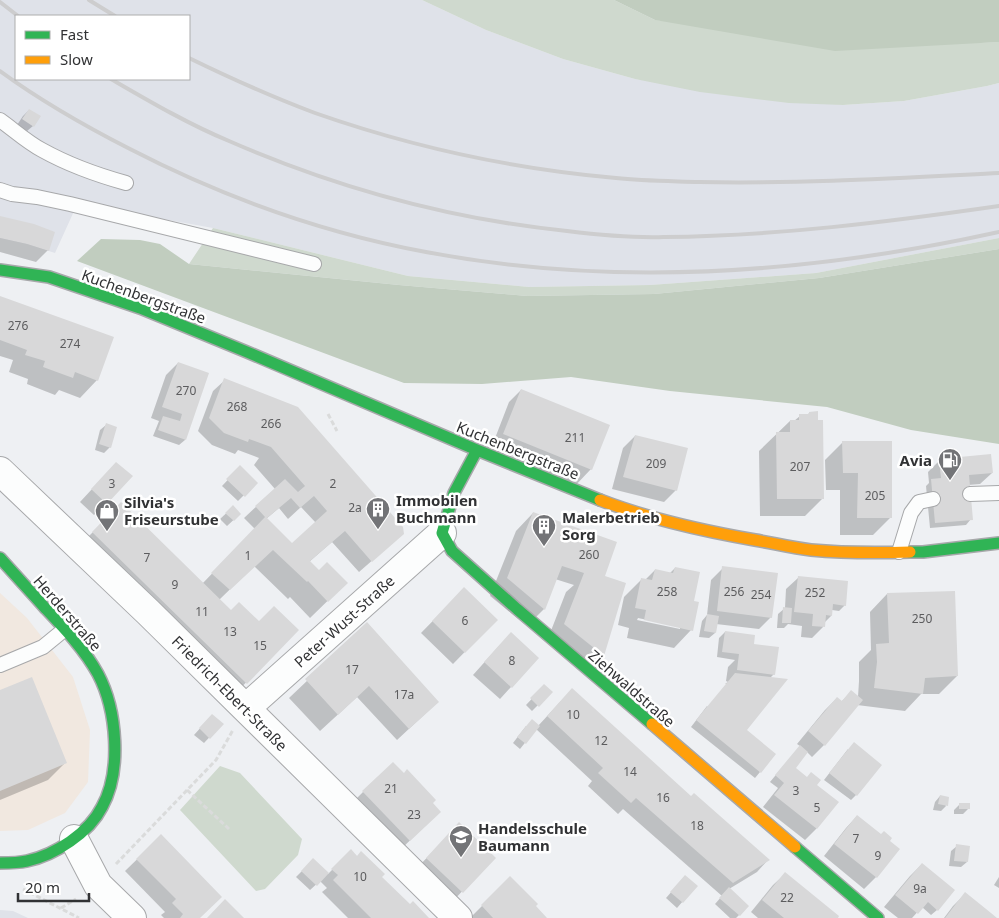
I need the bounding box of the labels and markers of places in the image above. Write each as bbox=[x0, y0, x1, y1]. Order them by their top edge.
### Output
fuel station icon: Avia bbox=[937, 447, 963, 481]
place label: Avia bbox=[900, 450, 932, 470]
place label: Immobilen Buchmann bbox=[396, 490, 478, 527]
place label: Silvia's Friseurstube bbox=[124, 492, 219, 529]
building icon: Immobilen Buchmann bbox=[365, 496, 391, 530]
shop icon: Silvia's Friseurstube bbox=[94, 498, 120, 532]
place label: Malerbetrieb Sorg bbox=[562, 507, 660, 544]
building icon: Malerbetrieb Sorg bbox=[531, 513, 557, 547]
place label: Handelsschule Baumann bbox=[478, 818, 587, 855]
school or university icon: Handelsschule Baumann bbox=[448, 824, 474, 858]

